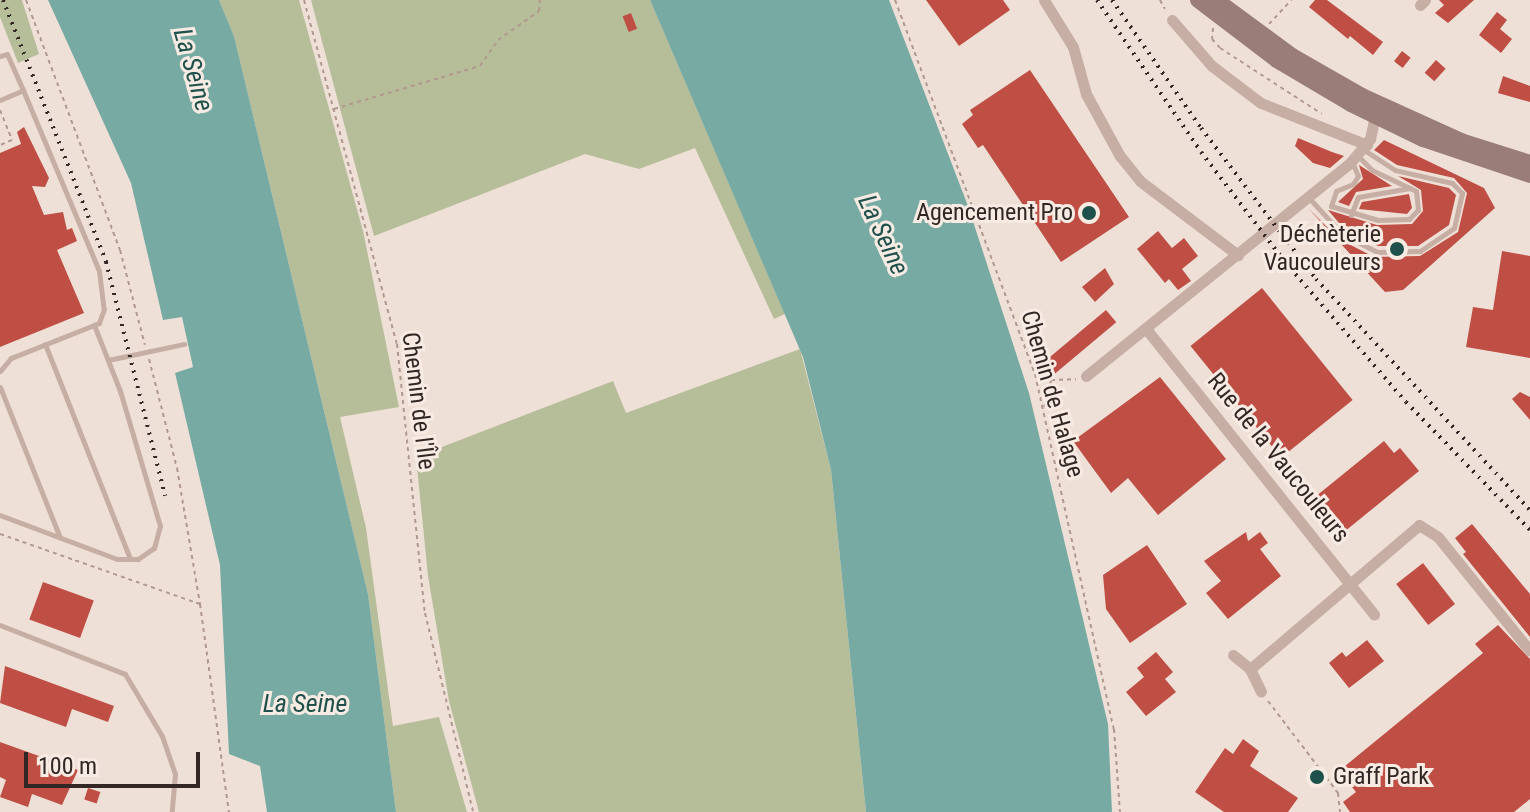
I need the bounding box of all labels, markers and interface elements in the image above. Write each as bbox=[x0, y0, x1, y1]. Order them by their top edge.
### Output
water label: La Seine bbox=[166, 25, 220, 115]
water label: La Seine bbox=[851, 190, 915, 280]
place label: Agencement Pro bbox=[916, 199, 1073, 227]
marker: Agencement Pro bbox=[1080, 204, 1098, 222]
place label: Déchèterie Vaucouleurs bbox=[1264, 221, 1381, 277]
marker: Déchèterie Vaucouleurs bbox=[1388, 240, 1406, 258]
street label: Chemin de Halage bbox=[1014, 307, 1090, 481]
street label: Chemin de l'Île bbox=[395, 331, 441, 471]
street label: Rue de la Vaucouleurs bbox=[1201, 367, 1355, 549]
water label: La Seine bbox=[263, 688, 347, 720]
scale bar bbox=[28, 736, 204, 786]
text: 100 m bbox=[38, 752, 97, 780]
place label: Graff Park bbox=[1333, 763, 1429, 791]
marker: Graff Park bbox=[1308, 768, 1326, 786]

